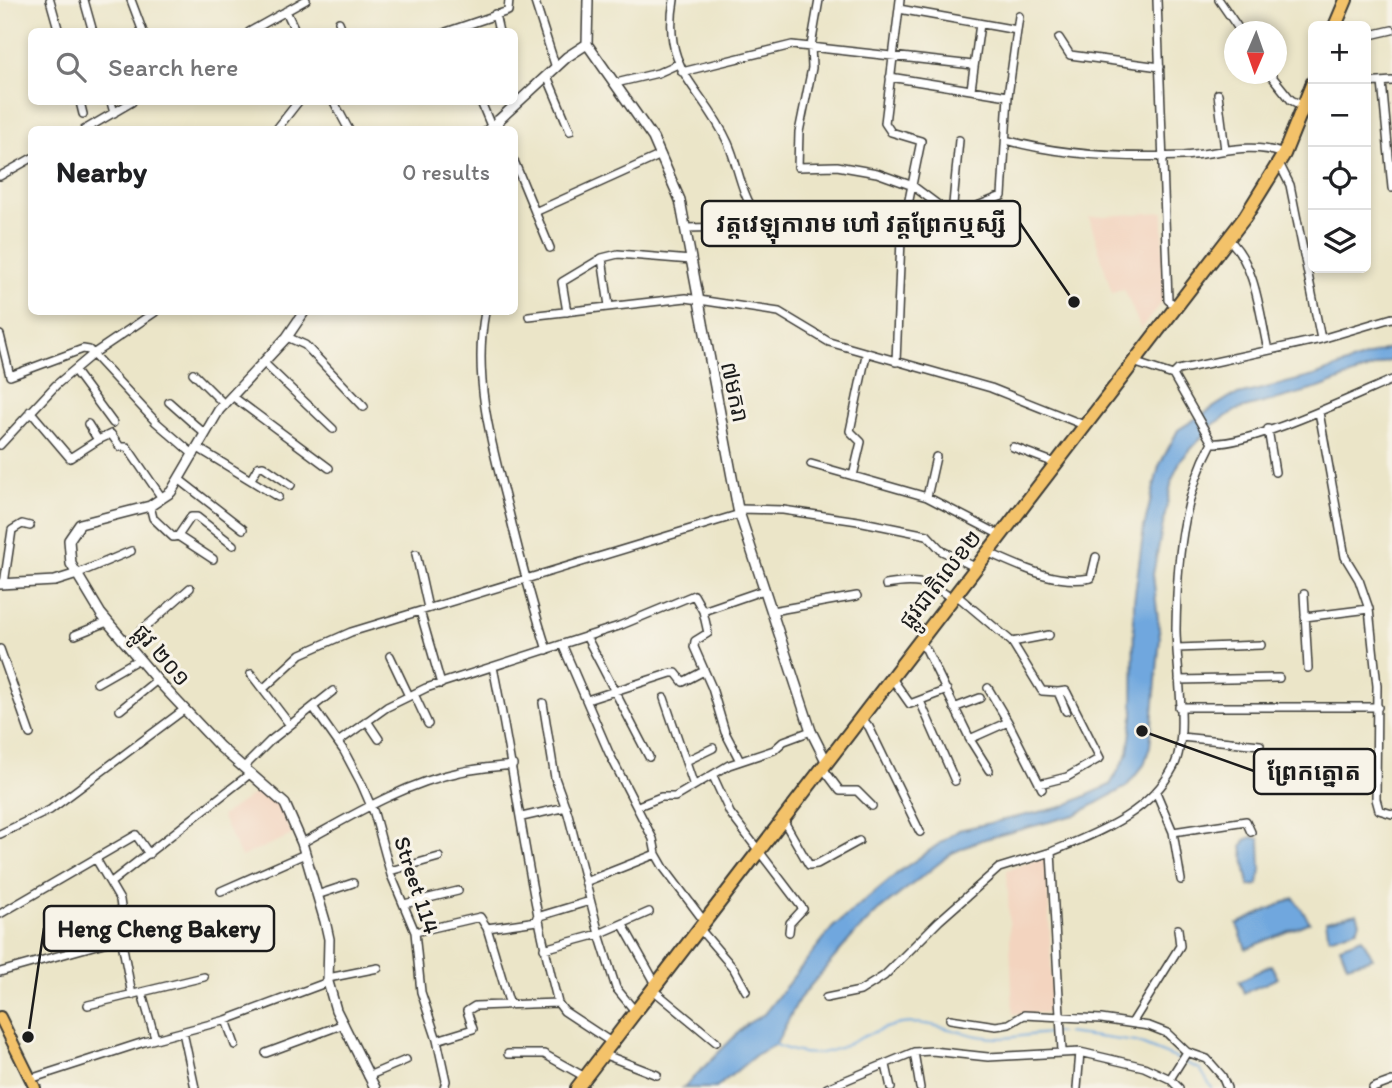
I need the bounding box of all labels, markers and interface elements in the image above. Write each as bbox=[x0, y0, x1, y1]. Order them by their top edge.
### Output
north arrow bbox=[1224, 21, 1287, 84]
map controls bbox=[1308, 21, 1371, 273]
button: + bbox=[1308, 21, 1371, 84]
search box bbox=[28, 28, 518, 105]
icon: search bbox=[52, 48, 90, 86]
text: Search here bbox=[108, 51, 238, 83]
button: − bbox=[1308, 84, 1371, 147]
button: locate bbox=[1308, 147, 1371, 210]
text: Nearby bbox=[56, 153, 147, 190]
text: 0 results bbox=[402, 158, 490, 186]
callout: វត្តវេឡុការាម ហៅ វត្តព្រែកឬស្សី bbox=[702, 201, 1020, 246]
text: វត្តវេឡុការាម ហៅ វត្តព្រែកឬស្សី bbox=[716, 209, 1006, 244]
button: layers bbox=[1308, 210, 1371, 273]
street label: ៧មករា bbox=[715, 359, 755, 425]
street label: ផ្លូវជាតិលេខ២ bbox=[893, 524, 993, 639]
street label: ផ្លូវ ២០១ bbox=[121, 618, 197, 697]
callout: ព្រែកត្នោត bbox=[1254, 749, 1375, 794]
text: ព្រែកត្នោត bbox=[1267, 757, 1361, 788]
street label: Street 114 bbox=[388, 833, 446, 938]
callout: Heng Cheng Bakery bbox=[44, 906, 274, 951]
text: Heng Cheng Bakery bbox=[58, 914, 261, 944]

